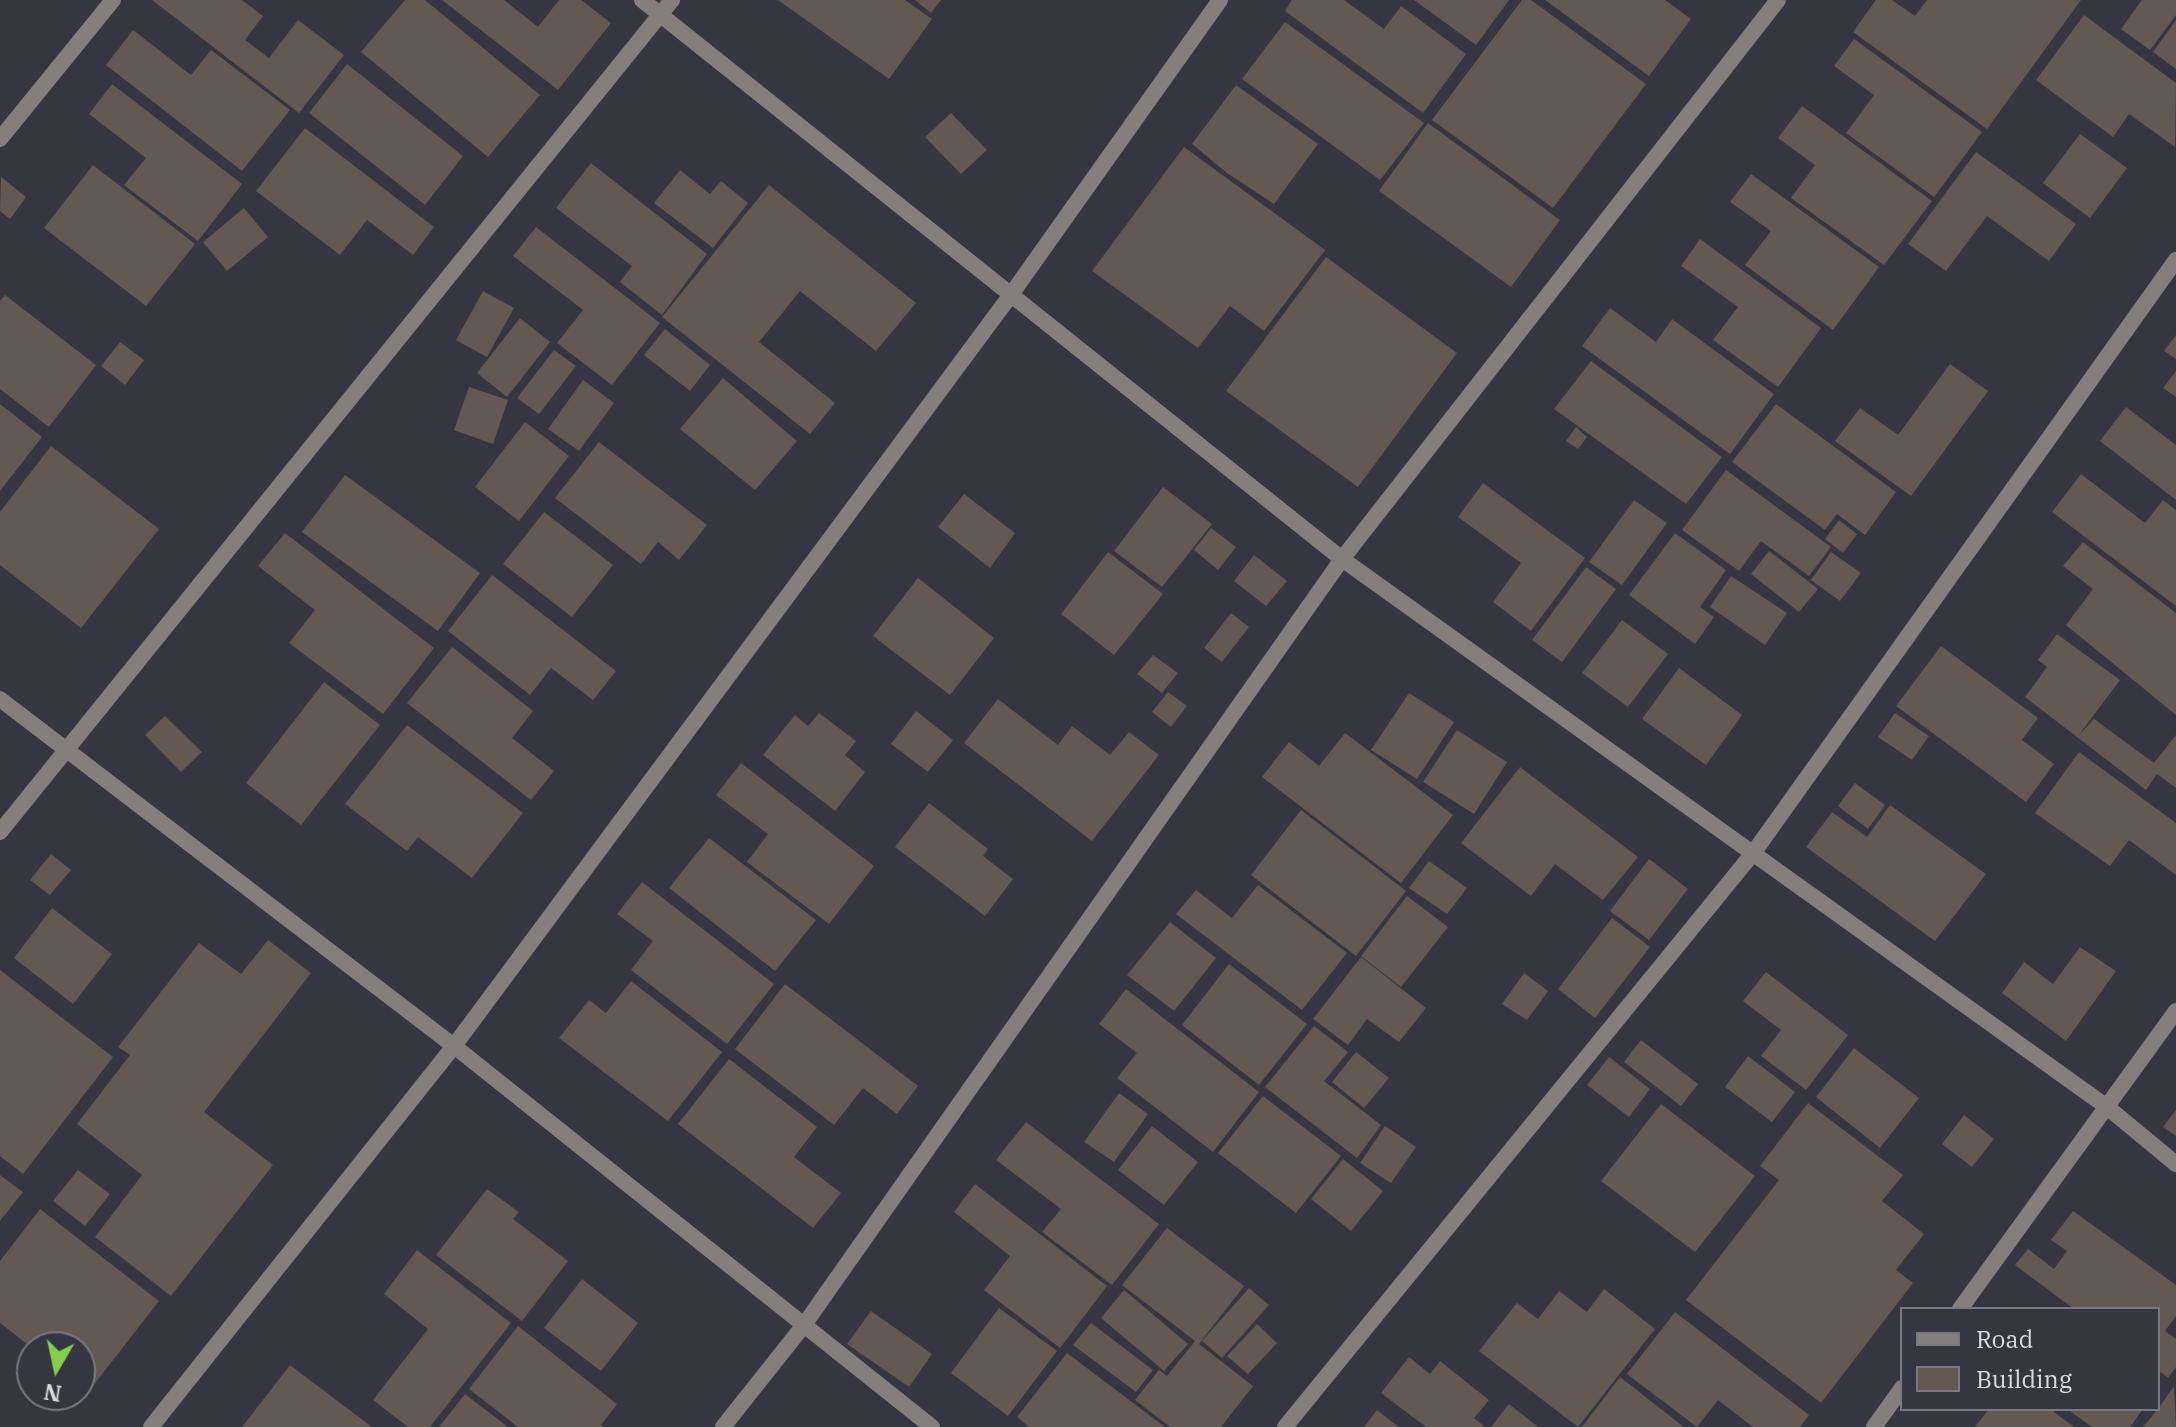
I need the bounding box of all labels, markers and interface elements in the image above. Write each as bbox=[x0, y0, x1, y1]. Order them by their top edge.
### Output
legend bbox=[1900, 1307, 2160, 1411]
text: Road bbox=[1976, 1323, 2033, 1355]
north arrow bbox=[16, 1331, 96, 1411]
text: Building bbox=[1976, 1363, 2072, 1395]
text: N bbox=[42, 1378, 63, 1409]

